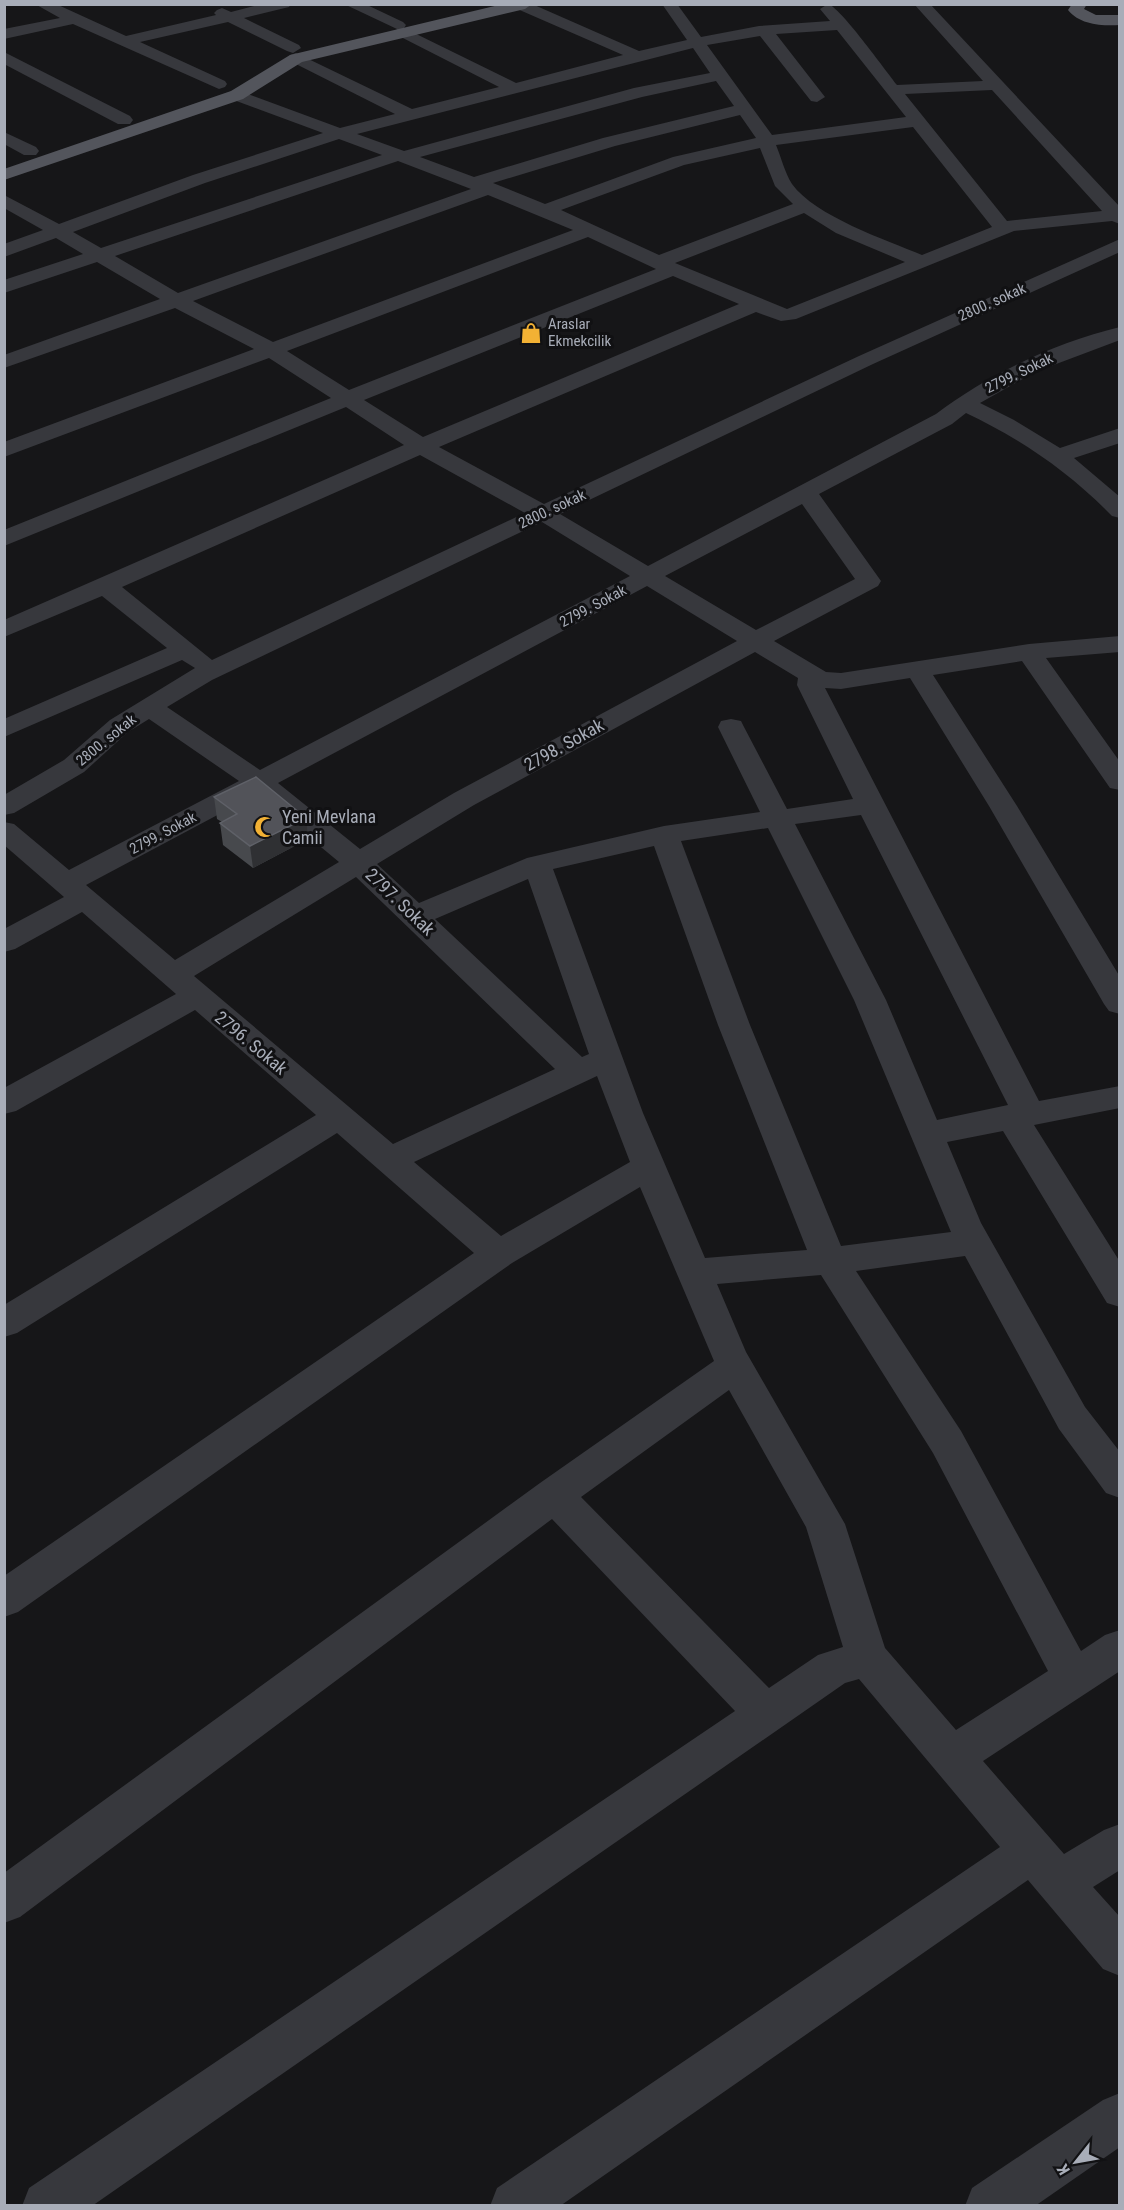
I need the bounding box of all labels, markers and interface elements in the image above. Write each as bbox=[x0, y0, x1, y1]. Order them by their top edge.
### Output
street label: 2800. sokak bbox=[955, 279, 1029, 325]
place label: Araslar Ekmekcilik bbox=[548, 315, 611, 350]
shop icon: Araslar Ekmekcilik bbox=[519, 321, 543, 345]
street label: 2799. Sokak bbox=[982, 349, 1056, 397]
street label: 2800. sokak bbox=[516, 486, 589, 532]
street label: 2799. Sokak bbox=[557, 581, 630, 631]
street label: 2800. sokak bbox=[72, 710, 140, 770]
street label: 2798. Sokak bbox=[520, 714, 607, 775]
place label: Yeni Mevlana Camii bbox=[282, 806, 376, 848]
street label: 2799. Sokak bbox=[127, 808, 200, 858]
mosque icon: Yeni Mevlana Camii bbox=[253, 815, 277, 839]
street label: 2797. Sokak bbox=[362, 864, 439, 940]
street label: 2796. Sokak bbox=[211, 1006, 292, 1079]
north arrow bbox=[1046, 2132, 1106, 2192]
text: K bbox=[1053, 2161, 1074, 2178]

